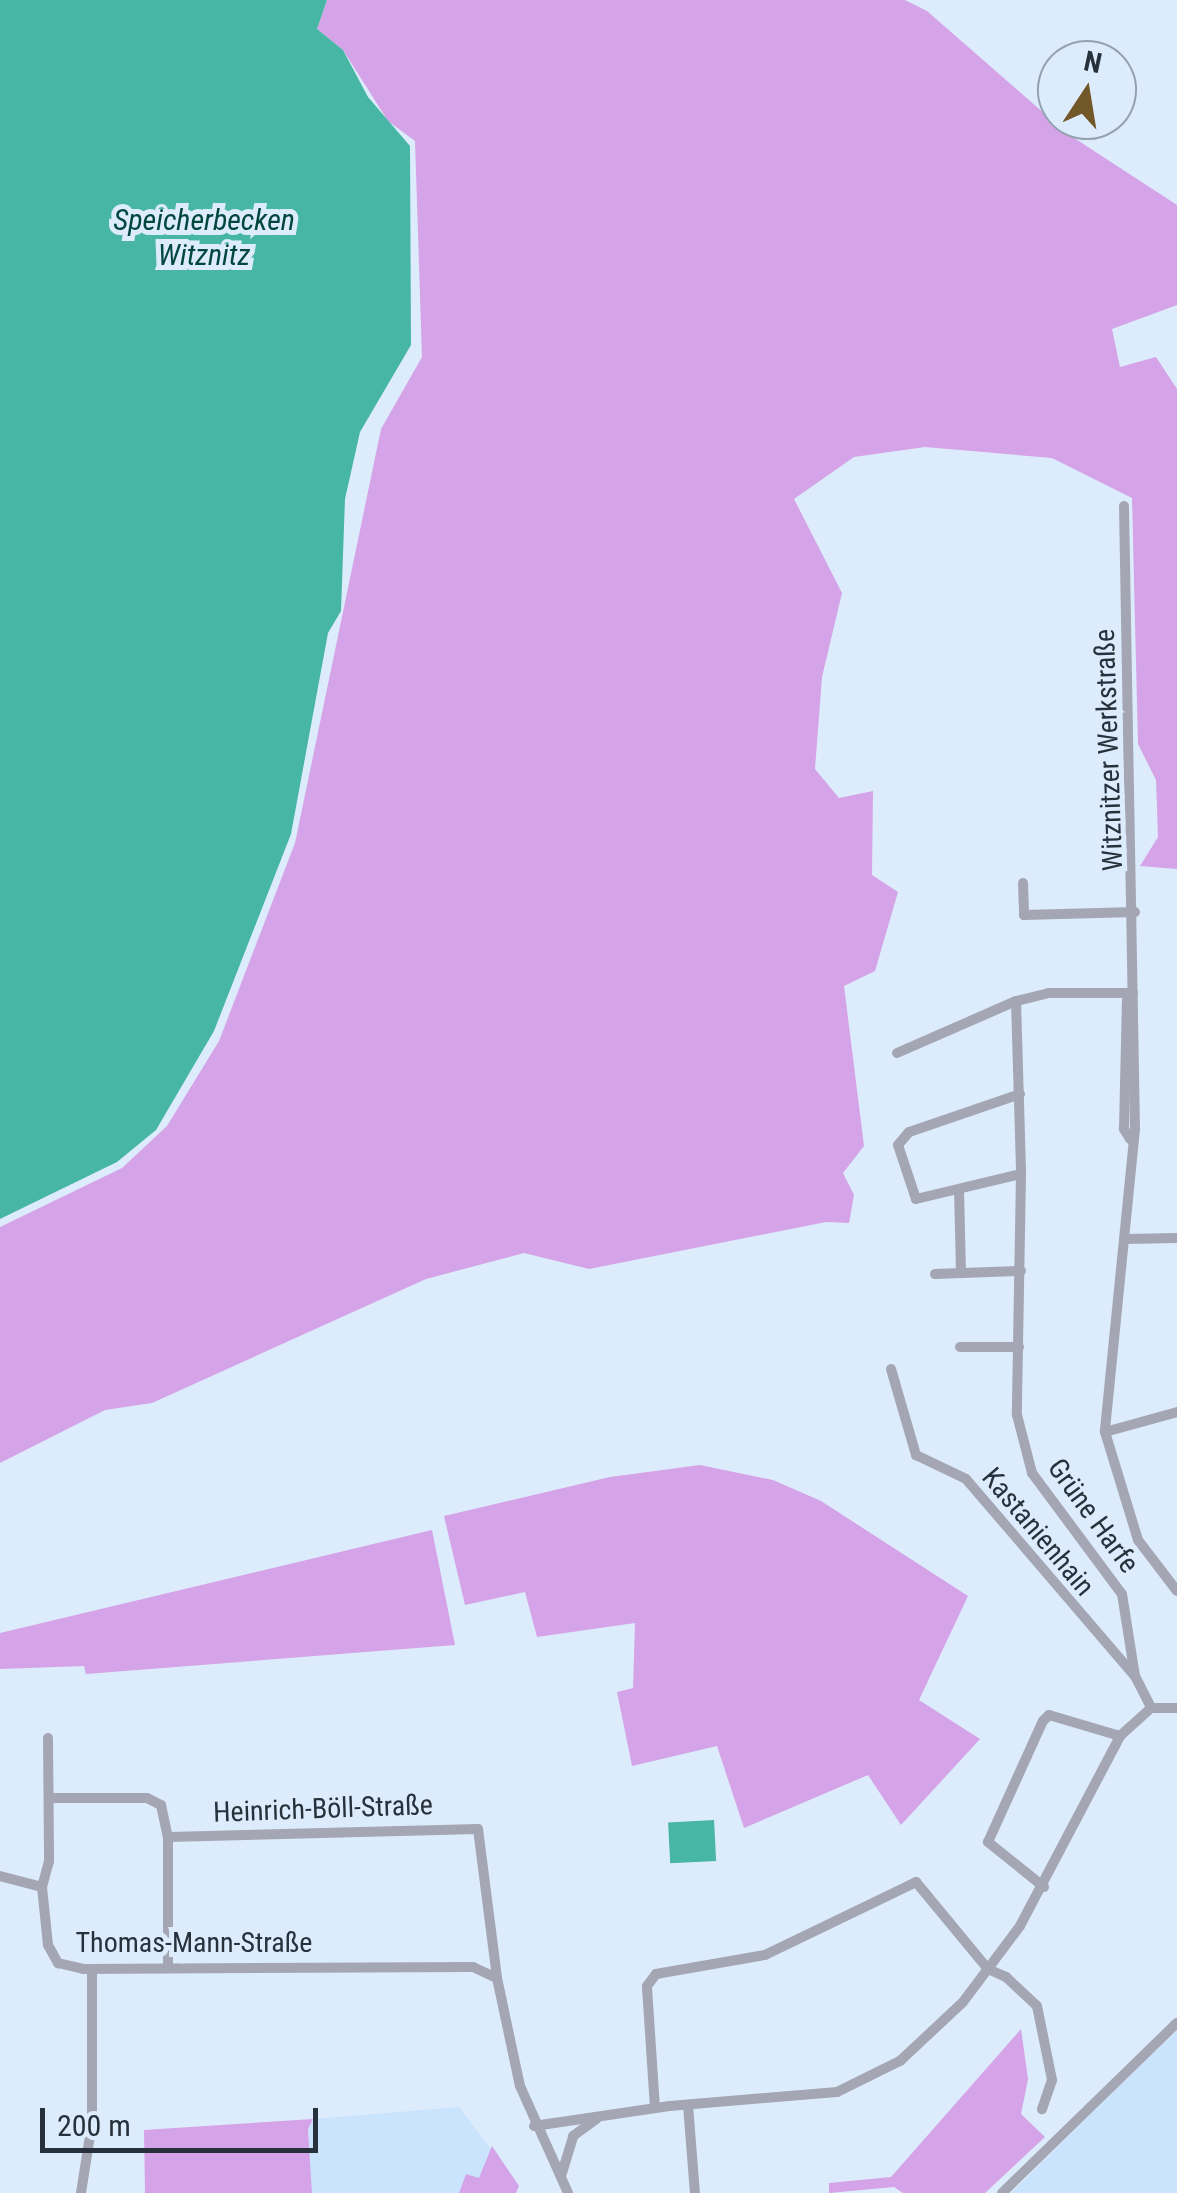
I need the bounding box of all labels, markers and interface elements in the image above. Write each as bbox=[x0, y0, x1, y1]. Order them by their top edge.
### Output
north arrow bbox=[1037, 40, 1137, 140]
text: N bbox=[1081, 44, 1105, 80]
water label: Speicherbecken Witznitz bbox=[113, 202, 295, 272]
street label: Witznitzer Werkstraße bbox=[1088, 628, 1130, 872]
street label: Grüne Harfe bbox=[1040, 1452, 1146, 1580]
street label: Kastanienhain bbox=[975, 1461, 1101, 1603]
street label: Heinrich-Böll-Straße bbox=[213, 1788, 433, 1830]
street label: Thomas-Mann-Straße bbox=[76, 1926, 312, 1960]
scale bar bbox=[45, 2088, 322, 2150]
text: 200 m bbox=[57, 2108, 131, 2143]

